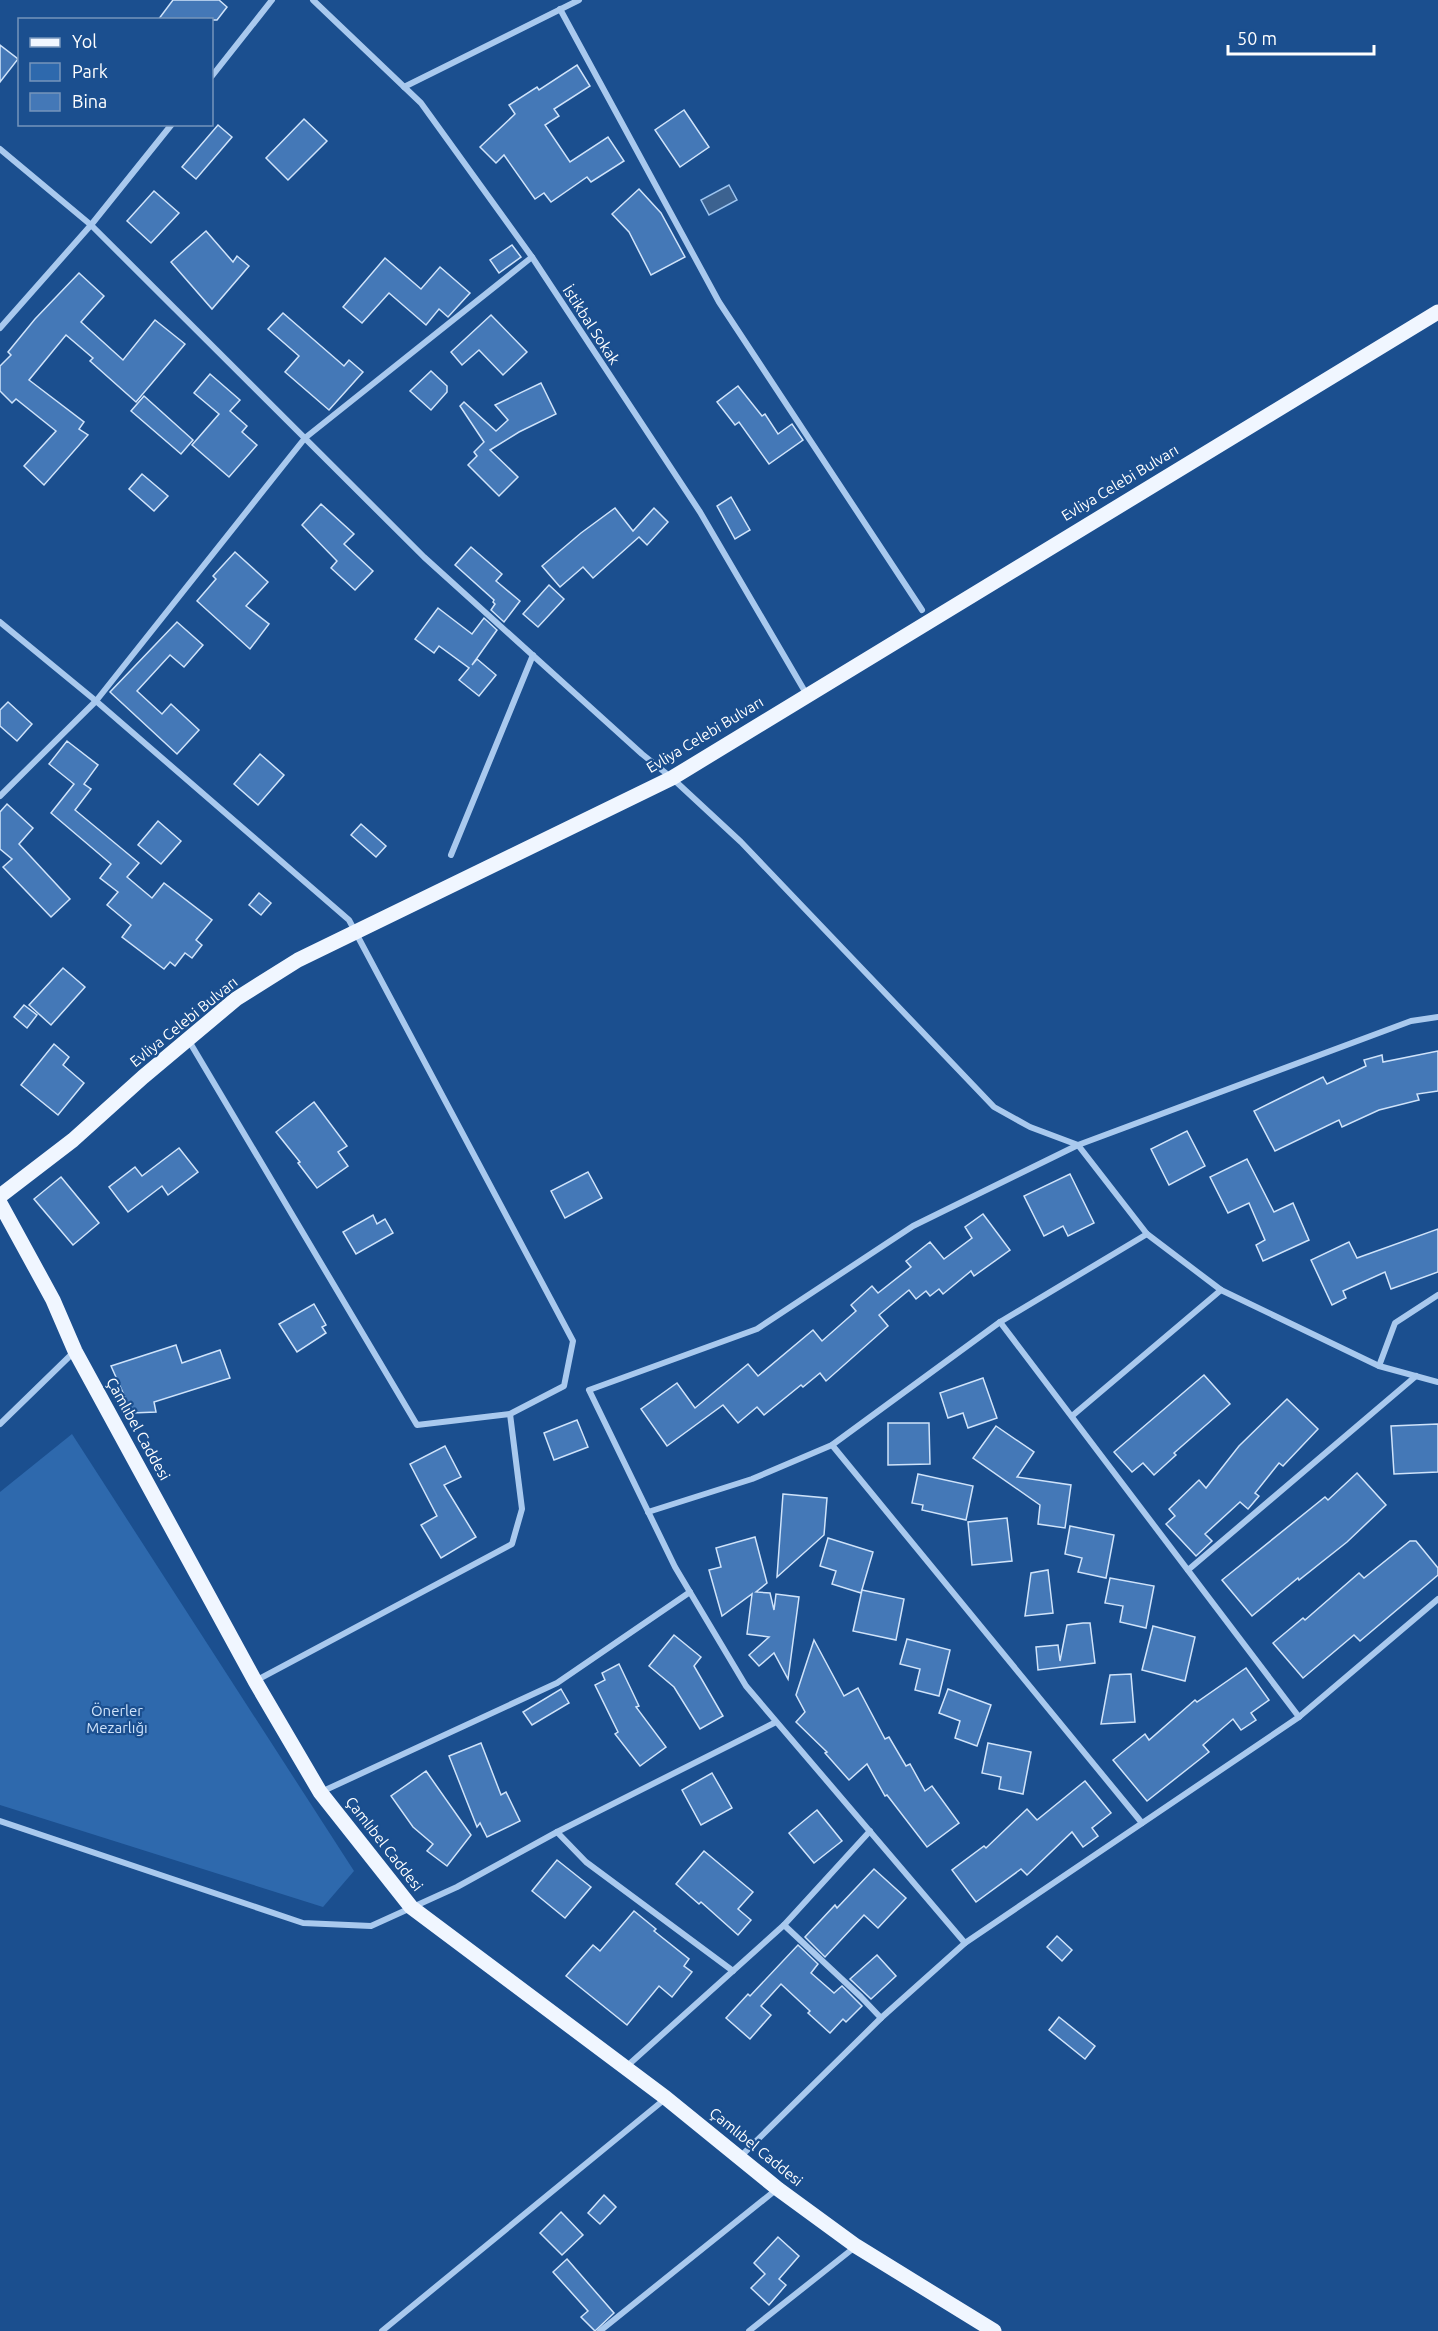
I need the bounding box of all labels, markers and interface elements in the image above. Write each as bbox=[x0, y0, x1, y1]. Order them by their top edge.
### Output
legend bbox=[18, 18, 213, 126]
scale bar bbox=[1228, 18, 1374, 56]
text: 50 m bbox=[1237, 28, 1277, 48]
text: Yol bbox=[72, 31, 97, 51]
text: Park bbox=[72, 61, 108, 81]
text: Bina bbox=[72, 91, 107, 111]
street label: İstikbal Sokak bbox=[560, 282, 624, 368]
street label: Evliya Celebi Bulvarı bbox=[1058, 441, 1181, 524]
street label: Evliya Celebi Bulvarı bbox=[643, 693, 766, 776]
street label: Evliya Celebi Bulvarı bbox=[127, 973, 241, 1070]
street label: Çamlıbel Caddesi bbox=[103, 1374, 174, 1483]
park label: Önerler Mezarlığı bbox=[86, 1702, 148, 1736]
street label: Çamlıbel Caddesi bbox=[342, 1793, 426, 1894]
street label: Çamlıbel Caddesi bbox=[706, 2104, 806, 2189]

